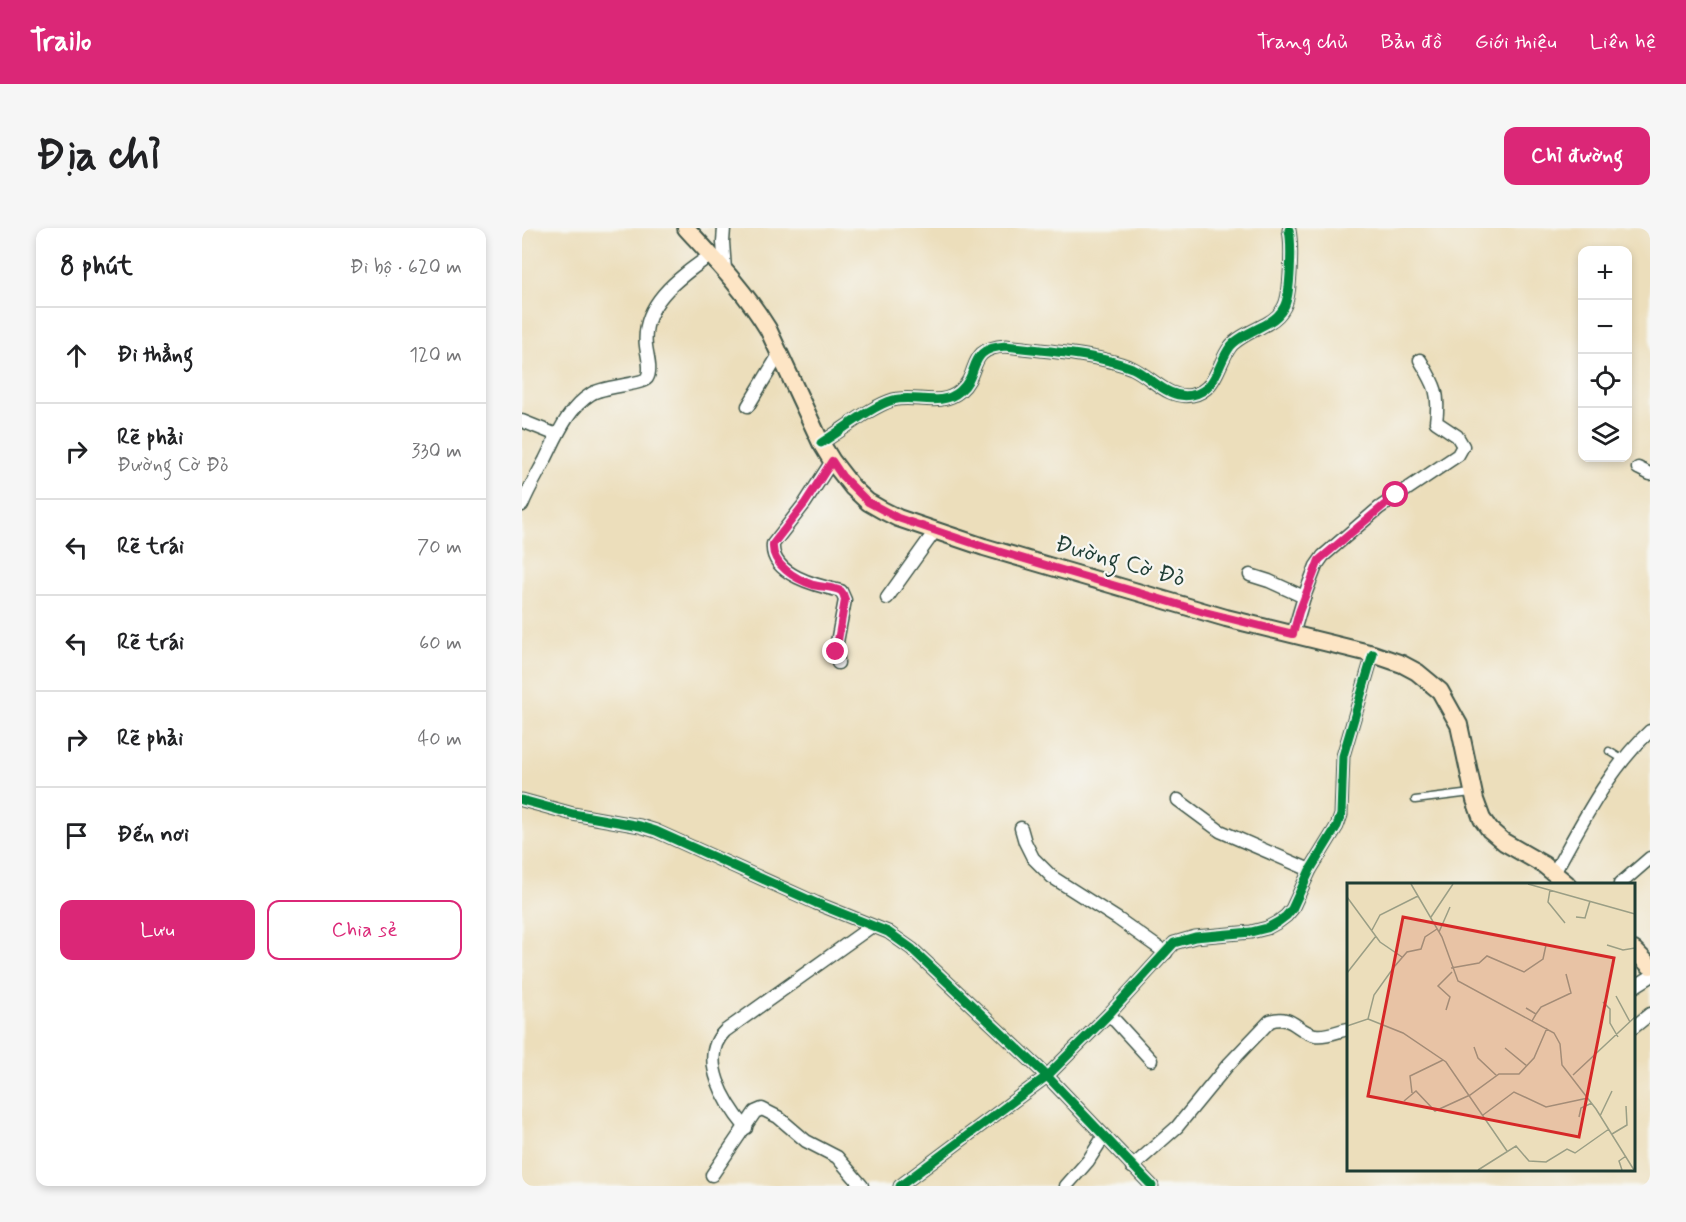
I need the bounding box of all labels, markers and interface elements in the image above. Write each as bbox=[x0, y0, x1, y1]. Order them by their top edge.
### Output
text: Trailo bbox=[30, 24, 91, 61]
text: Trang chủ bbox=[1257, 28, 1348, 56]
text: Bản đồ bbox=[1381, 28, 1442, 56]
text: Giới thiệu bbox=[1475, 28, 1557, 56]
text: Liên hệ bbox=[1590, 28, 1656, 56]
button: Chỉ đường bbox=[1504, 127, 1650, 185]
text: Địa chỉ bbox=[36, 129, 161, 184]
map controls bbox=[1578, 246, 1632, 462]
button: + bbox=[1578, 246, 1632, 300]
text: 8 phút bbox=[60, 250, 133, 284]
text: Đi bộ · 620 m bbox=[350, 254, 462, 281]
button: − bbox=[1578, 300, 1632, 354]
icon: ahead bbox=[60, 339, 93, 372]
text: Đi thẳng bbox=[117, 341, 193, 369]
text: 120 m bbox=[409, 342, 462, 369]
button: locate bbox=[1578, 354, 1632, 408]
button: layers bbox=[1578, 408, 1632, 462]
text: Rẽ phải bbox=[117, 424, 183, 452]
icon: right bbox=[60, 435, 93, 468]
text: 330 m bbox=[411, 438, 462, 465]
text: Đường Cờ Đỏ bbox=[117, 452, 228, 479]
route start bbox=[1382, 481, 1408, 507]
street label: Đường Cờ Đỏ bbox=[1051, 529, 1189, 598]
icon: left bbox=[60, 531, 93, 564]
text: Rẽ trái bbox=[117, 533, 184, 561]
text: 70 m bbox=[417, 534, 462, 561]
icon: left bbox=[60, 627, 93, 660]
text: Rẽ trái bbox=[117, 629, 184, 657]
text: 60 m bbox=[419, 630, 462, 657]
route end bbox=[822, 638, 848, 664]
icon: right bbox=[60, 723, 93, 756]
text: Rẽ phải bbox=[117, 725, 183, 753]
text: 40 m bbox=[418, 726, 462, 753]
icon: arrive bbox=[60, 819, 93, 852]
text: Đến nơi bbox=[117, 821, 189, 849]
inset map bbox=[1347, 883, 1635, 1171]
button: Lưu bbox=[60, 900, 255, 960]
button: Chia sẻ bbox=[267, 900, 462, 960]

